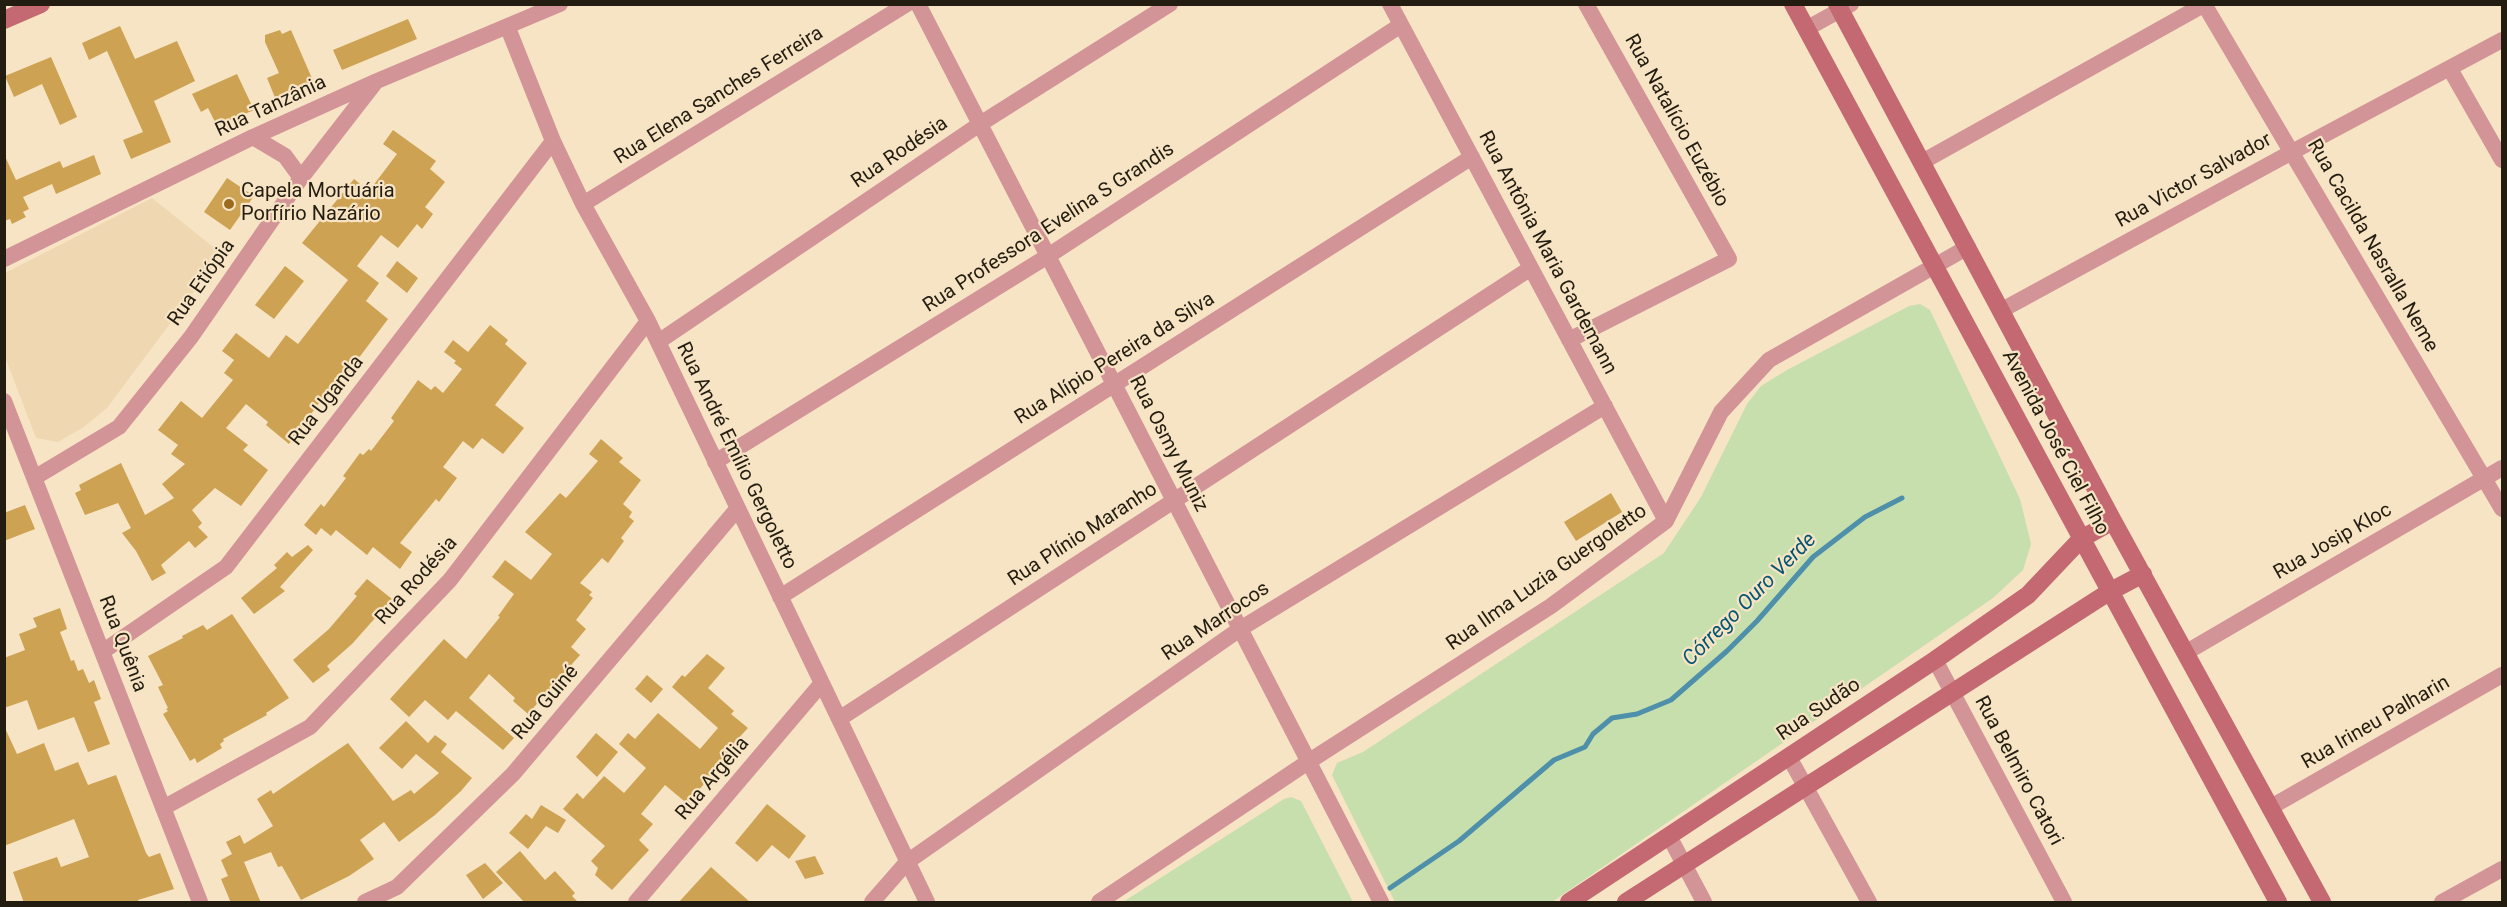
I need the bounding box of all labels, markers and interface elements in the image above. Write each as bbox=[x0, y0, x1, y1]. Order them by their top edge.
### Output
street label: Rua Elena Sanches Ferreira bbox=[610, 22, 828, 170]
street label: Rua Natalício Euzébio bbox=[1619, 31, 1733, 211]
street label: Rua Tanzânia bbox=[212, 71, 330, 143]
street label: Rua Rodésia bbox=[847, 112, 953, 194]
street label: Rua Antônia Maria Gardemann bbox=[1473, 127, 1621, 379]
street label: Rua Victor Salvador bbox=[2112, 128, 2276, 234]
street label: Rua Cacilda Nasralla Neme bbox=[2301, 135, 2443, 357]
street label: Rua Professora Evelina S Grandis bbox=[919, 138, 1179, 318]
place label: Capela Mortuária Porfírio Nazário bbox=[241, 180, 395, 227]
marker: Capela Mortuária Porfírio Nazário bbox=[222, 197, 236, 211]
street label: Rua Etiópia bbox=[163, 235, 241, 331]
street label: Rua Alípio Pereira da Silva bbox=[1011, 288, 1219, 430]
street label: Rua André Emílio Gergoletto bbox=[670, 338, 802, 574]
street label: Avenida José Ciel Filho bbox=[1996, 347, 2114, 539]
street label: Rua Uganda bbox=[284, 351, 370, 451]
street label: Rua Osmy Muniz bbox=[1123, 372, 1213, 516]
street label: Rua Plínio Maranho bbox=[1004, 478, 1162, 592]
street label: Rua Josip Kloc bbox=[2270, 499, 2396, 585]
street label: Rua Ilma Luzia Guergoletto bbox=[1442, 500, 1652, 656]
water label: Córrego Ouro Verde bbox=[1678, 528, 1822, 672]
street label: Rua Rodésia bbox=[371, 532, 463, 630]
street label: Rua Marrocos bbox=[1158, 577, 1274, 667]
street label: Rua Quênia bbox=[93, 592, 151, 696]
street label: Rua Guiné bbox=[508, 661, 584, 745]
street label: Rua Irineu Palharin bbox=[2298, 671, 2454, 775]
street label: Rua Sudão bbox=[1773, 673, 1865, 747]
street label: Rua Belmiro Catori bbox=[1968, 692, 2068, 850]
street label: Rua Argélia bbox=[671, 732, 755, 826]

